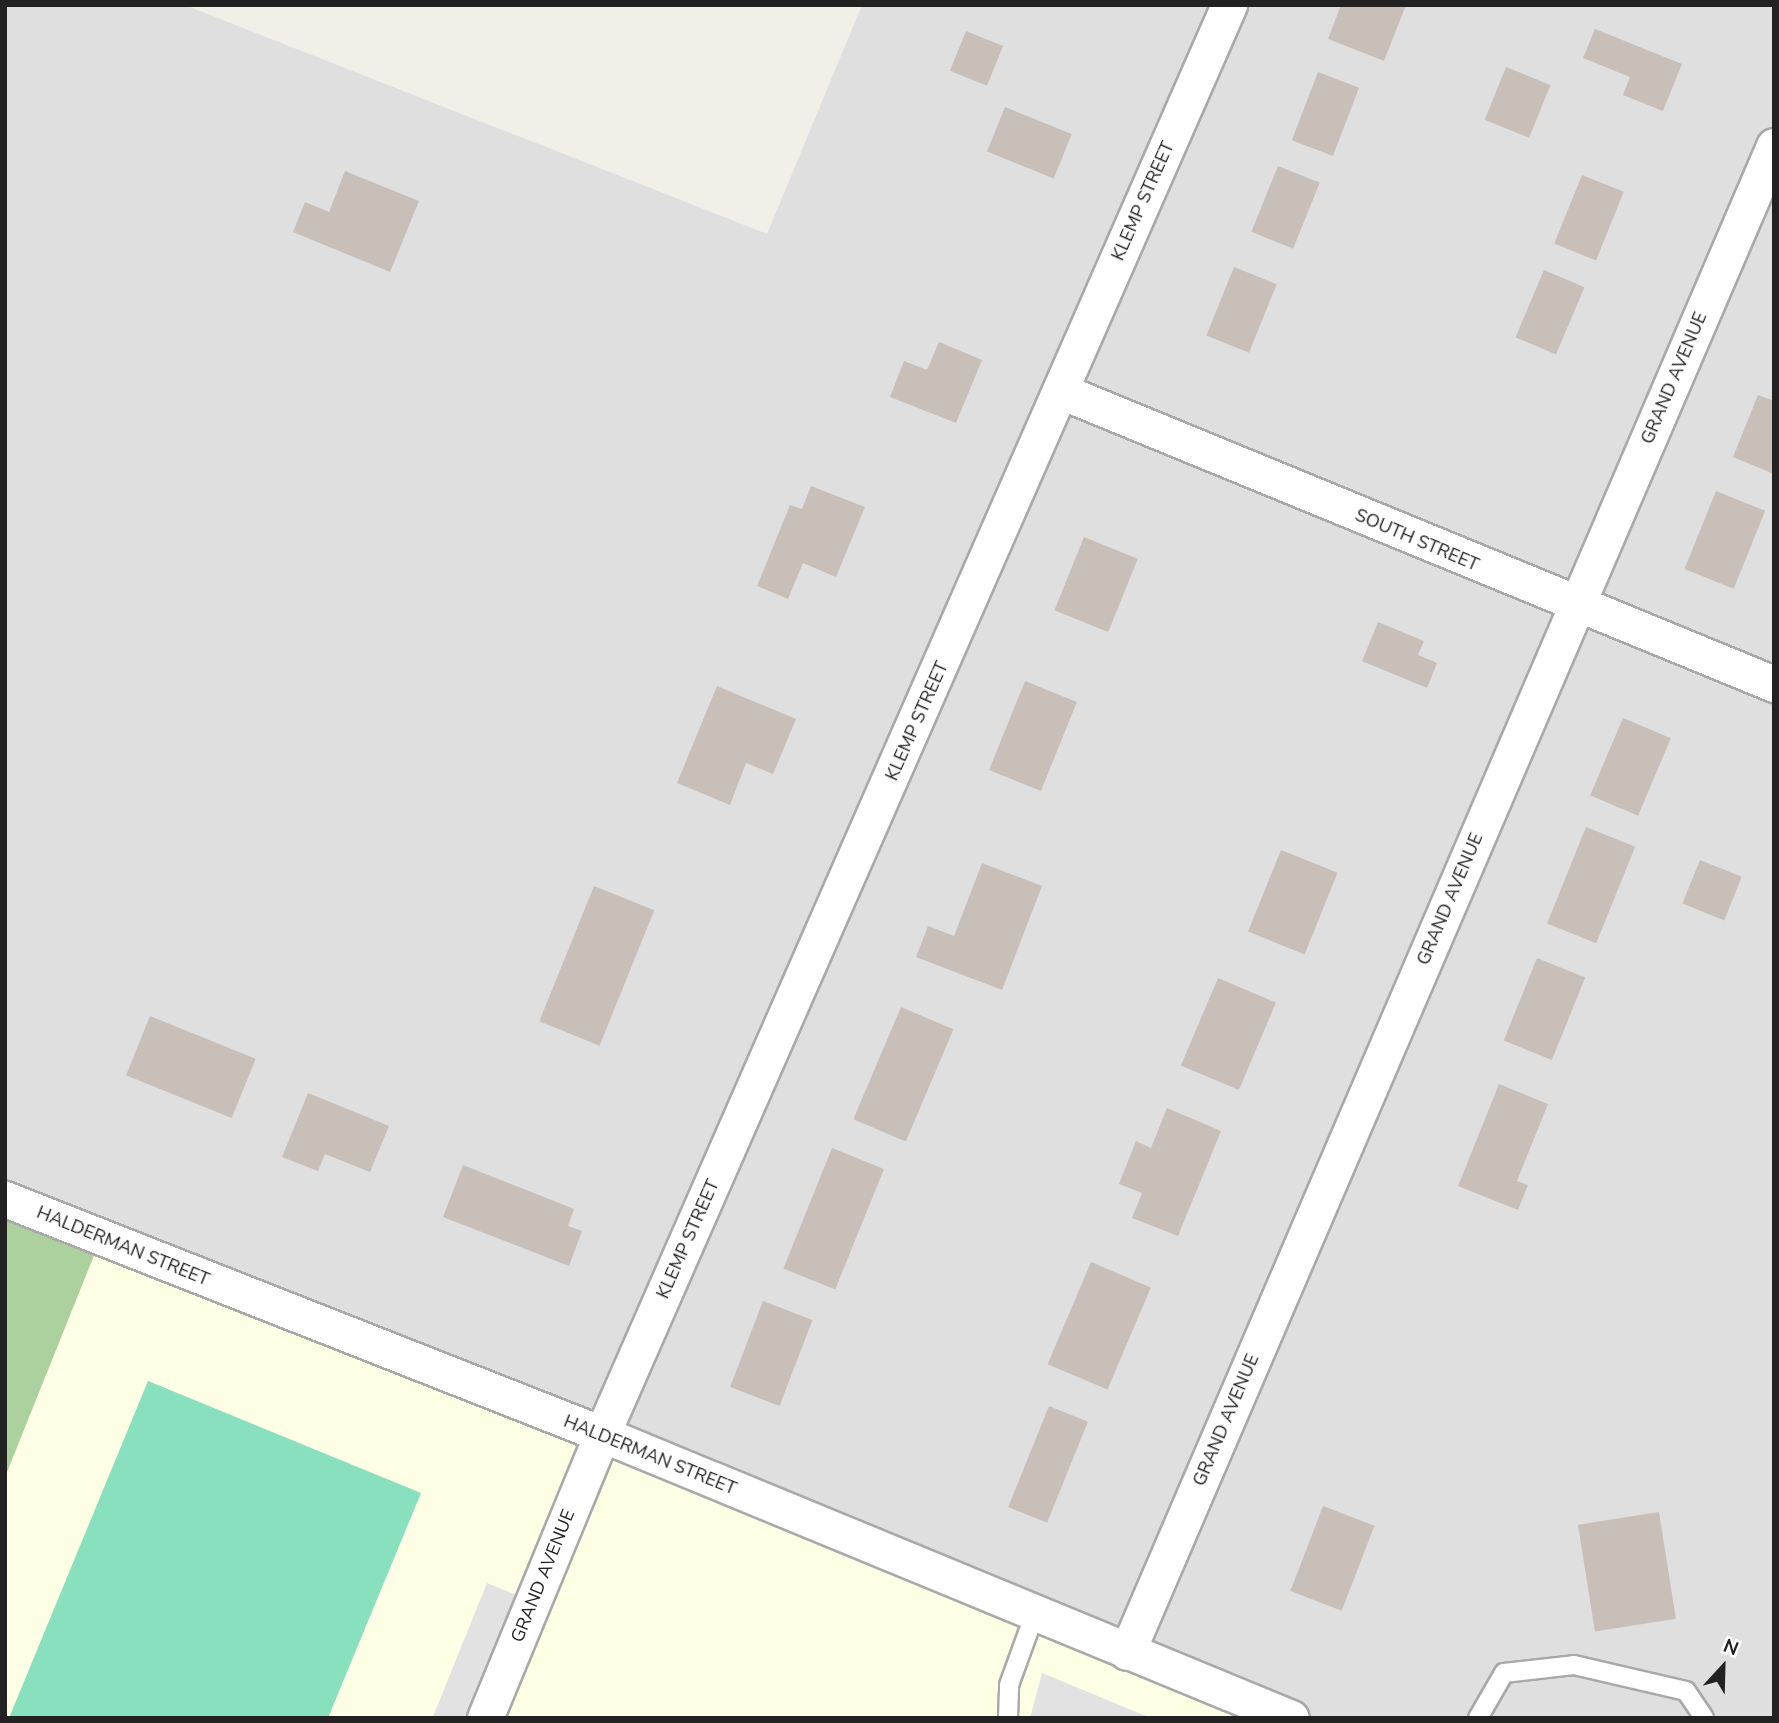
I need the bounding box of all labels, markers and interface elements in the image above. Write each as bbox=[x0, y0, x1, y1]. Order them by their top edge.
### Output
street label: KLEMP STREET bbox=[1107, 138, 1179, 264]
street label: GRAND AVENUE bbox=[1636, 309, 1712, 447]
street label: SOUTH STREET bbox=[1352, 504, 1482, 576]
street label: KLEMP STREET bbox=[881, 658, 953, 784]
street label: GRAND AVENUE bbox=[1412, 830, 1488, 968]
street label: KLEMP STREET bbox=[652, 1176, 724, 1302]
street label: HALDERMAN STREET bbox=[34, 1201, 212, 1291]
street label: GRAND AVENUE bbox=[1188, 1351, 1264, 1489]
street label: HALDERMAN STREET bbox=[561, 1410, 739, 1500]
street label: GRAND AVENUE bbox=[507, 1506, 579, 1646]
north arrow bbox=[1688, 1632, 1758, 1702]
text: N bbox=[1719, 1633, 1742, 1662]

